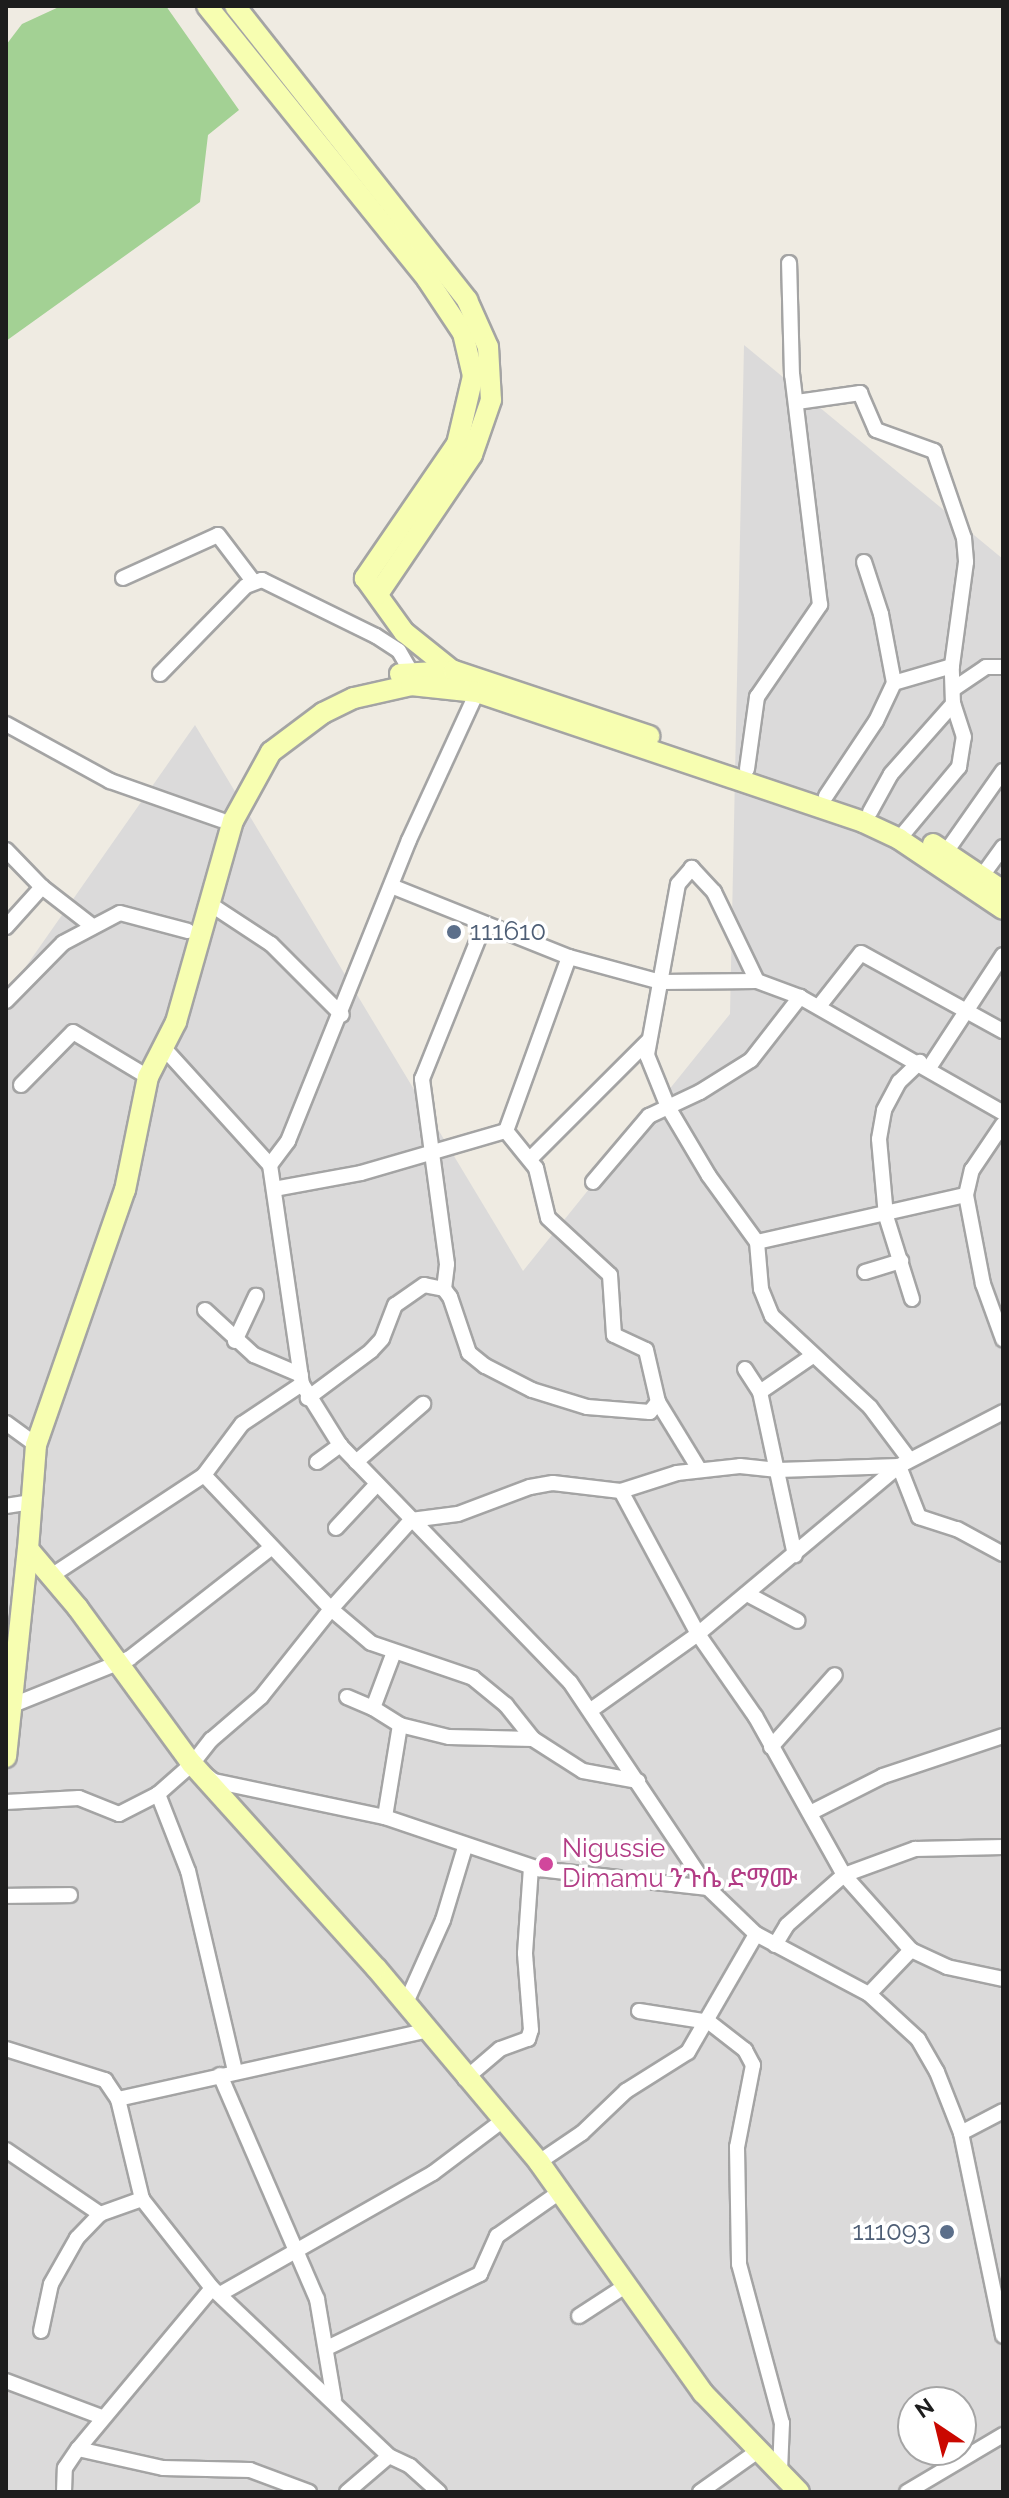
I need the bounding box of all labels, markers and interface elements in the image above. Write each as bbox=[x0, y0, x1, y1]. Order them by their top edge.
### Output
place label: 111610 bbox=[470, 916, 546, 948]
marker: 111610 bbox=[445, 923, 463, 941]
place label: Nigussie Dimamu ንጉሴ ድማሙ bbox=[562, 1833, 798, 1894]
marker: Nigussie Dimamu ንጉሴ ድማሙ bbox=[537, 1855, 555, 1873]
place label: 111093 bbox=[853, 2216, 931, 2248]
marker: 111093 bbox=[938, 2223, 956, 2241]
north arrow bbox=[897, 2386, 977, 2466]
text: N bbox=[910, 2393, 939, 2423]

